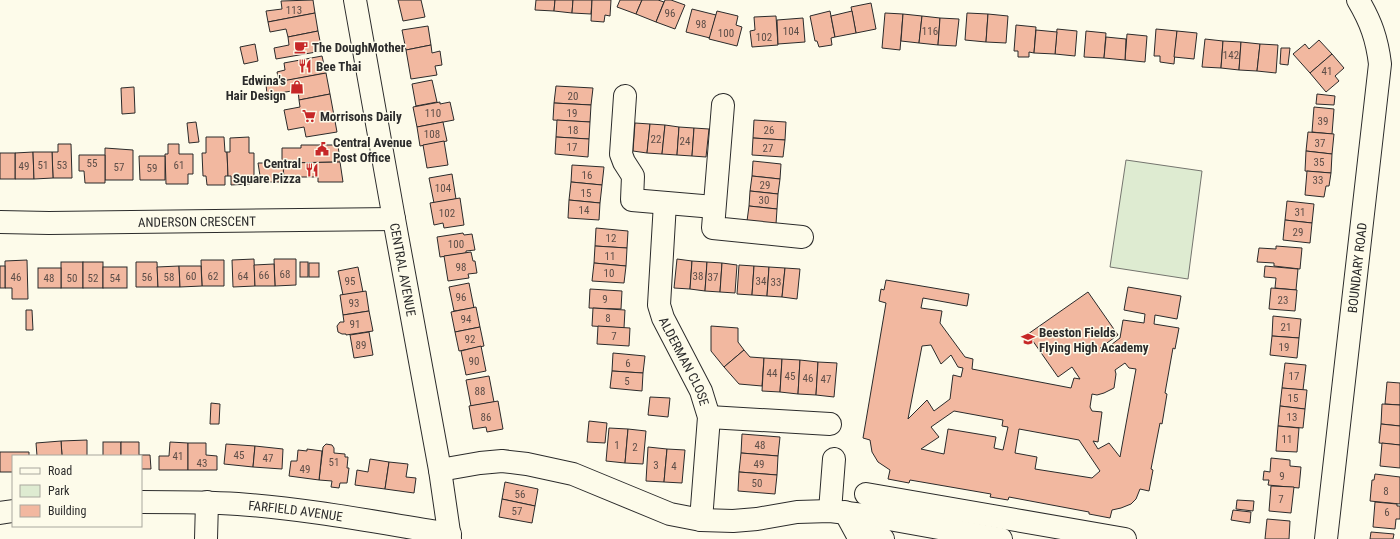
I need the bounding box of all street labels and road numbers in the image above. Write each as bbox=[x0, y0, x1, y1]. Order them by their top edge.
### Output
street label: ANDERSON CRESCENT bbox=[138, 213, 256, 229]
street label: CENTRAL AVENUE bbox=[387, 222, 419, 318]
street label: BOUNDARY ROAD bbox=[1344, 222, 1369, 314]
street label: ALDERMAN CLOSE bbox=[656, 314, 712, 407]
street label: FARFIELD AVENUE bbox=[248, 497, 344, 524]

